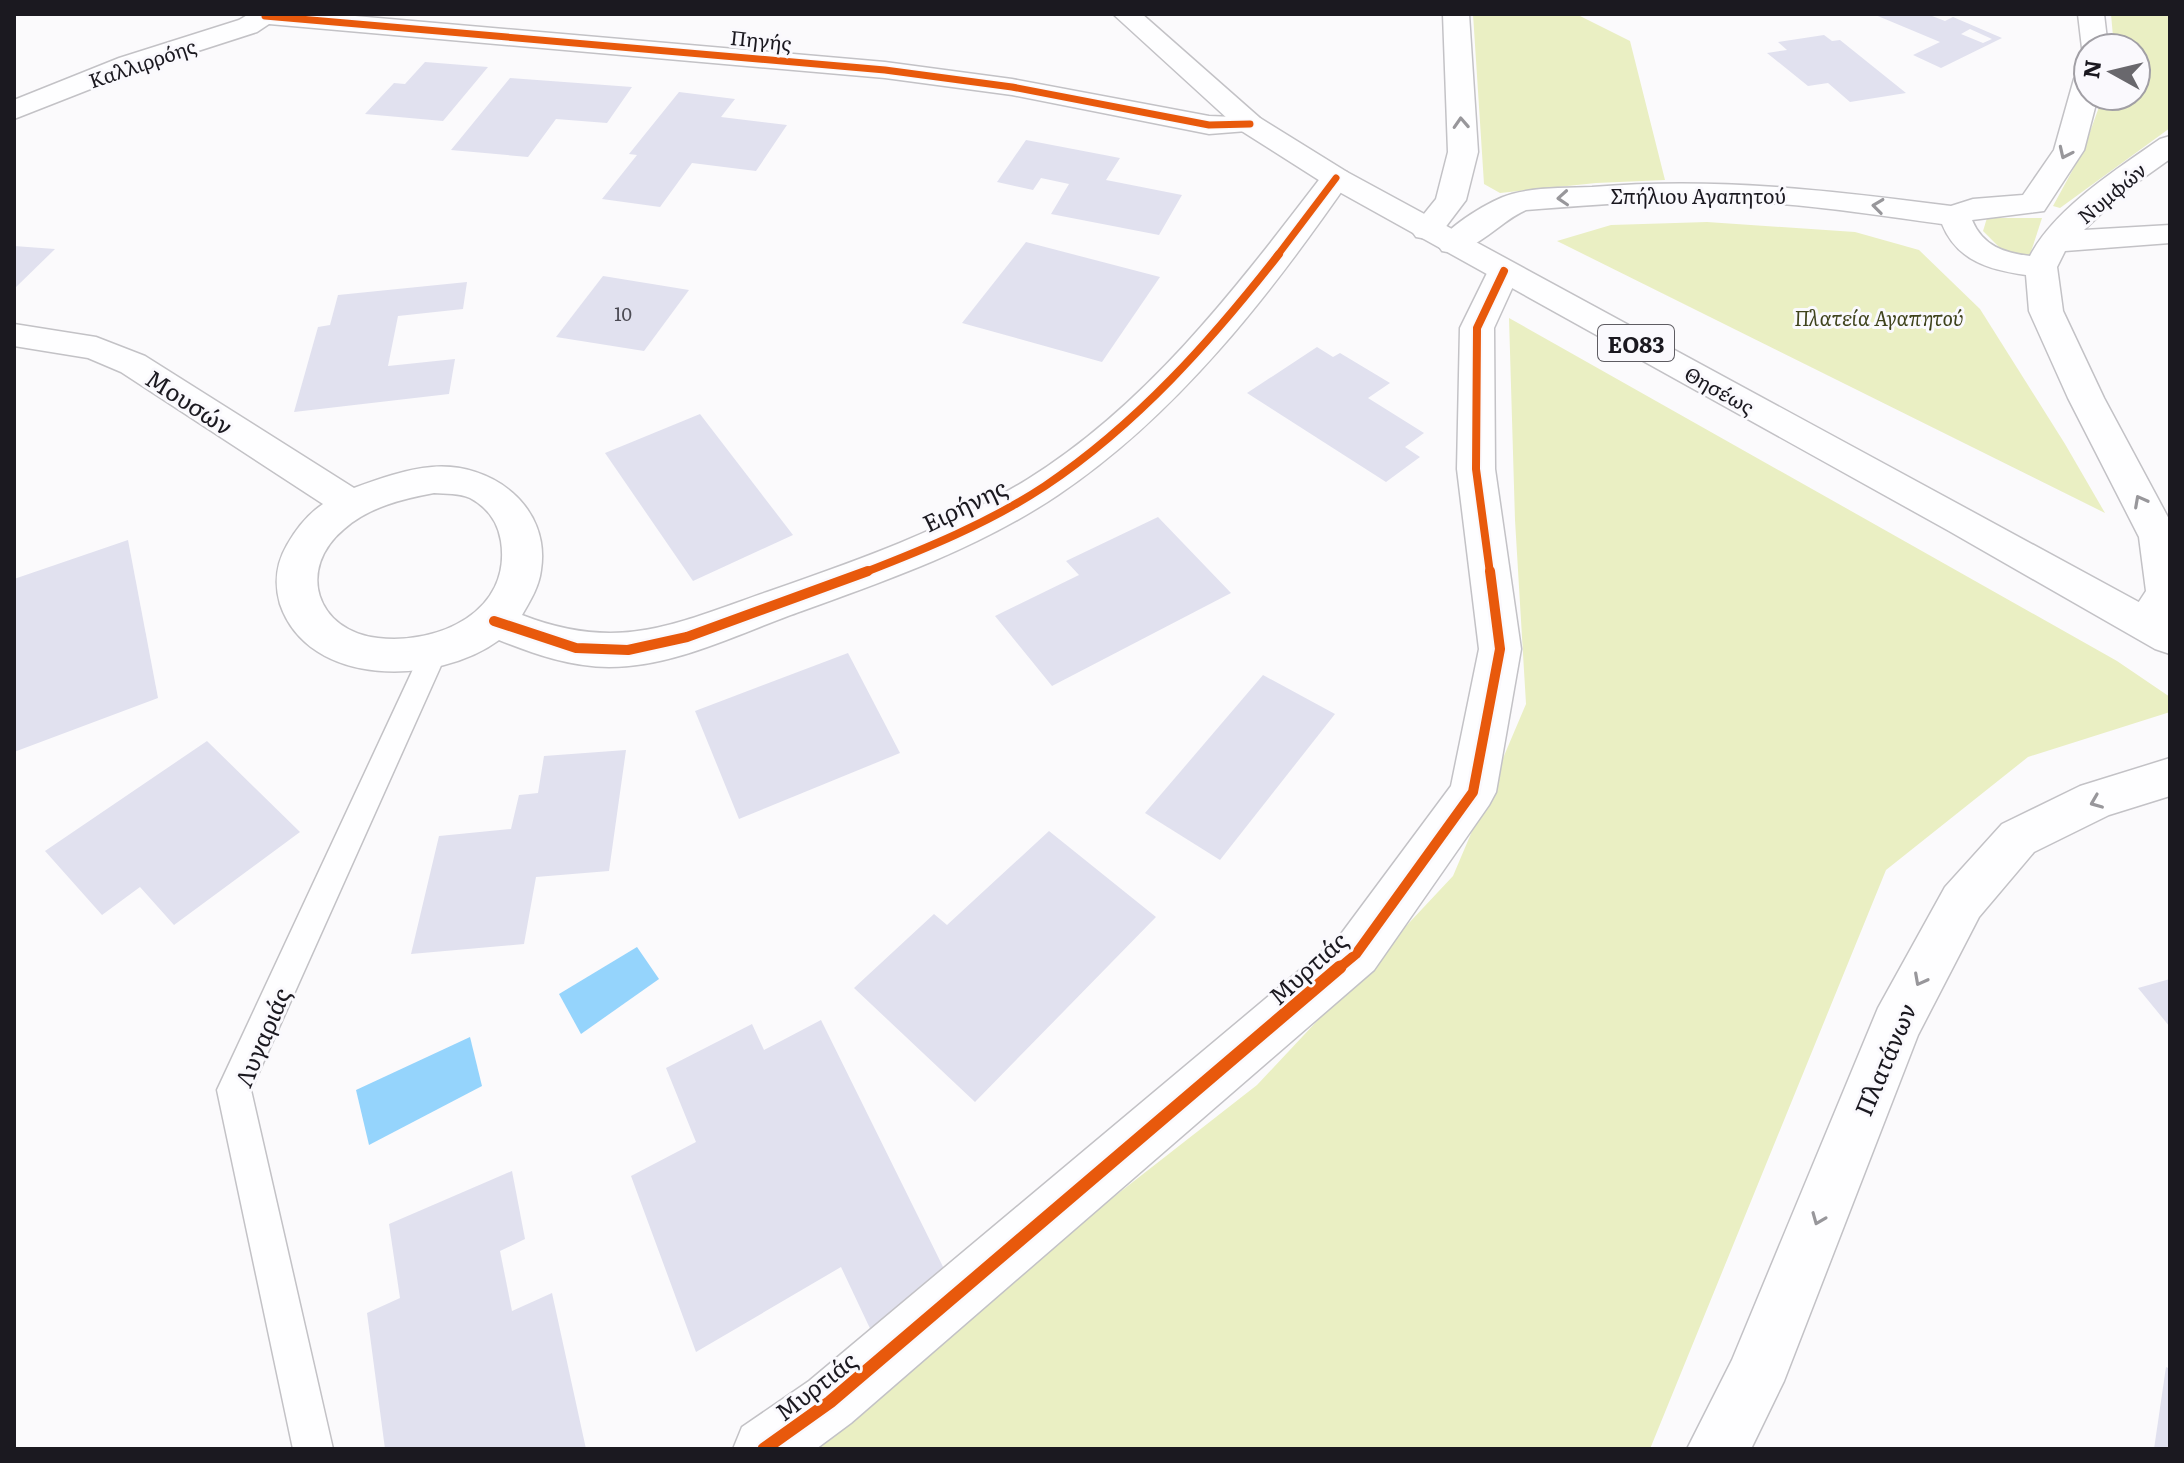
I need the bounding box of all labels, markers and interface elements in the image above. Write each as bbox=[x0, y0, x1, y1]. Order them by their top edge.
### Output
street label: Πηγής bbox=[729, 21, 793, 57]
street label: Καλλιρρόης bbox=[84, 30, 200, 94]
north arrow bbox=[2072, 32, 2152, 112]
text: N bbox=[2073, 58, 2108, 80]
one-way arrow bbox=[1453, 116, 1470, 129]
one-way arrow bbox=[2059, 145, 2075, 160]
street label: Νυμφών bbox=[2070, 154, 2152, 230]
street label: Σπήλιου Αγαπητού bbox=[1610, 180, 1786, 210]
one-way arrow bbox=[1556, 189, 1569, 206]
one-way arrow bbox=[1871, 198, 1885, 215]
house number: 10 bbox=[614, 300, 632, 327]
park label: Πλατεία Αγαπητού bbox=[1794, 302, 1964, 332]
road number: ΕΟ83 bbox=[1598, 325, 1674, 361]
street label: Θησέως bbox=[1680, 358, 1760, 420]
street label: Μουσών bbox=[140, 360, 240, 442]
street label: Ειρήνης bbox=[916, 469, 1012, 539]
one-way arrow bbox=[2134, 494, 2149, 509]
one-way arrow bbox=[2090, 792, 2104, 808]
street label: Μυρτιάς bbox=[1260, 922, 1354, 1012]
one-way arrow bbox=[1914, 972, 1930, 986]
street label: Λυγαριάς bbox=[224, 982, 298, 1092]
street label: Πλατάνων bbox=[1845, 997, 1923, 1121]
one-way arrow bbox=[1812, 1211, 1828, 1225]
street label: Μυρτιάς bbox=[767, 1342, 863, 1428]

